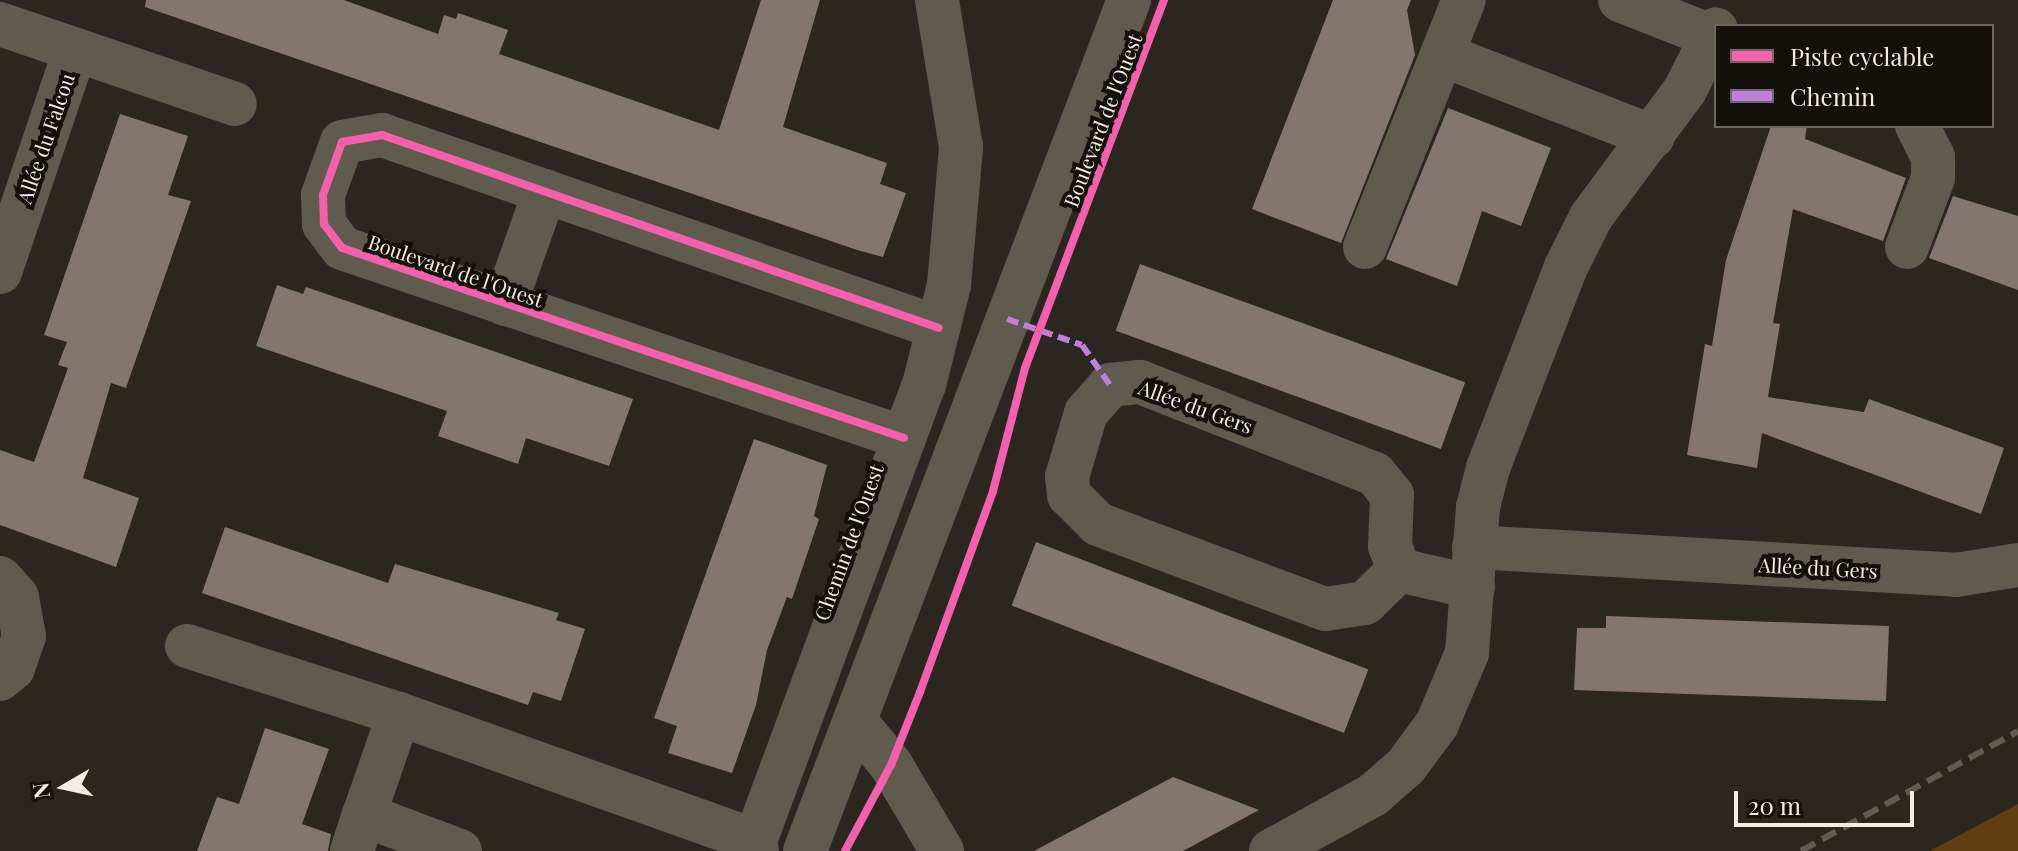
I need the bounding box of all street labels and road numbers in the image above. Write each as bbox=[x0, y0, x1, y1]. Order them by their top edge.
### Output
street label: Boulevard de l'Ouest bbox=[1058, 30, 1146, 210]
street label: Allée du Falcou bbox=[11, 70, 79, 206]
street label: Boulevard de l'Ouest bbox=[365, 229, 547, 311]
street label: Allée du Gers bbox=[1136, 374, 1256, 438]
street label: Chemin de l'Ouest bbox=[809, 460, 887, 624]
street label: Allée du Gers bbox=[1758, 552, 1878, 582]

